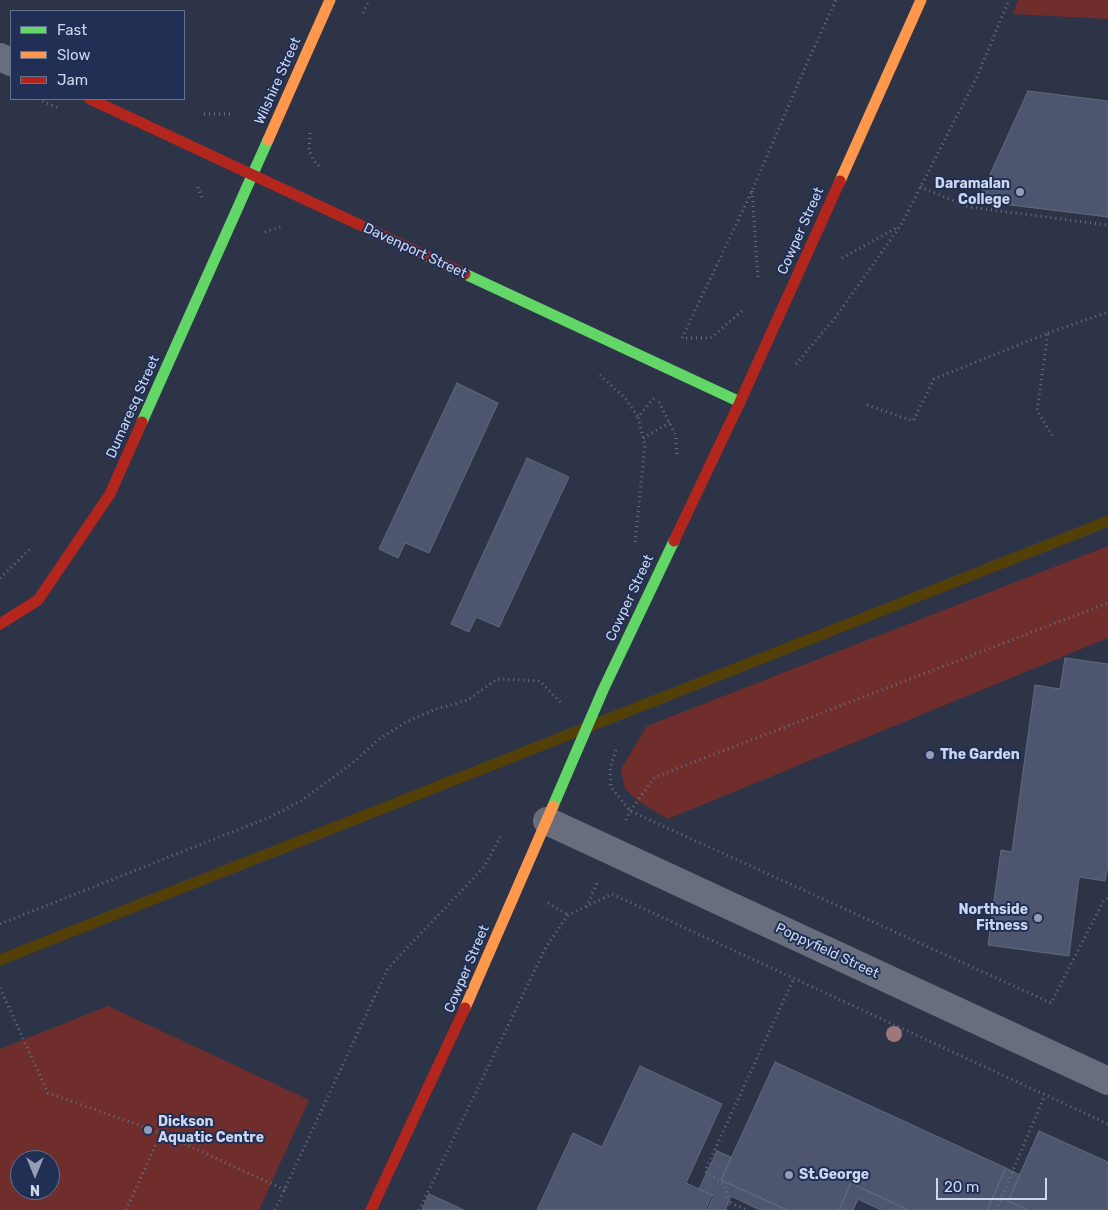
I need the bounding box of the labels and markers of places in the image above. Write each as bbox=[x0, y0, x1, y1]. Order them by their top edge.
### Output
place label: Daramalan College bbox=[935, 176, 1010, 208]
marker: Daramalan College bbox=[1014, 186, 1026, 198]
place label: The Garden bbox=[940, 747, 1020, 763]
marker: The Garden bbox=[924, 749, 936, 761]
place label: Northside Fitness bbox=[958, 902, 1028, 934]
marker: Northside Fitness bbox=[1032, 912, 1044, 924]
place label: Dickson Aquatic Centre bbox=[158, 1114, 264, 1146]
marker: Dickson Aquatic Centre bbox=[142, 1124, 154, 1136]
place label: St.George bbox=[799, 1167, 869, 1183]
marker: St.George bbox=[783, 1169, 795, 1181]

